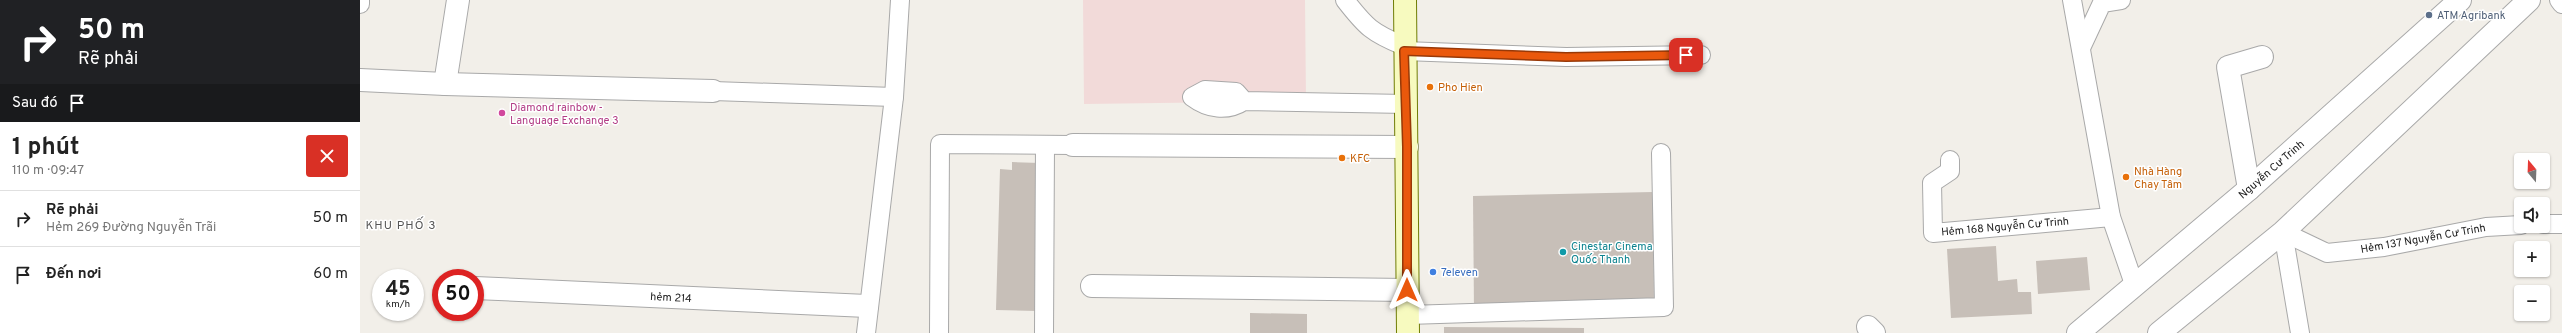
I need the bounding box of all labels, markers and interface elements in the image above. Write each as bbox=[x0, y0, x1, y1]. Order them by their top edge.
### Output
place label: ATM Agribank bbox=[2437, 9, 2506, 23]
marker: ATM Agribank bbox=[2424, 10, 2434, 20]
text: 50 m bbox=[78, 13, 145, 49]
icon: right bbox=[12, 16, 64, 68]
pin bbox=[1669, 38, 1703, 72]
icon: arrive bbox=[1675, 44, 1697, 66]
text: Rẽ phải bbox=[78, 48, 138, 71]
place label: Pho Hien bbox=[1438, 81, 1483, 95]
marker: Pho Hien bbox=[1425, 82, 1435, 92]
icon: arrive bbox=[66, 92, 88, 114]
text: Sau đó bbox=[12, 94, 58, 113]
place label: Diamond rainbow - Language Exchange 3 bbox=[510, 101, 619, 128]
marker: Diamond rainbow - Language Exchange 3 bbox=[497, 108, 507, 118]
text: 1 phút bbox=[12, 133, 79, 163]
button: close bbox=[306, 135, 348, 177]
street label: Nguyễn Cư Trinh bbox=[2235, 137, 2307, 202]
place label: KFC bbox=[1350, 152, 1370, 166]
marker: KFC bbox=[1337, 153, 1347, 163]
north arrow bbox=[2514, 153, 2550, 189]
map controls bbox=[2514, 153, 2550, 321]
text: 110 m · 09:47 bbox=[12, 163, 84, 179]
place label: Nhà Hàng Chay Tâm bbox=[2134, 165, 2182, 192]
marker: Nhà Hàng Chay Tâm bbox=[2121, 172, 2131, 182]
button: sound bbox=[2514, 197, 2550, 233]
text: Rẽ phải bbox=[46, 201, 99, 220]
icon: right bbox=[12, 208, 34, 230]
text: 50 m bbox=[313, 209, 348, 228]
street label: Hẻm 168 Nguyễn Cư Trinh bbox=[1940, 213, 2070, 240]
district label: KHU PHỐ 3 bbox=[365, 216, 437, 234]
text: Hẻm 269 Đường Nguyễn Trãi bbox=[46, 220, 216, 236]
street label: Hẻm 137 Nguyễn Cư Trinh bbox=[2359, 220, 2487, 257]
place label: Cinestar Cinema Quốc Thanh bbox=[1571, 240, 1653, 267]
button: + bbox=[2514, 241, 2550, 277]
marker: Cinestar Cinema Quốc Thanh bbox=[1558, 247, 1568, 257]
icon: arrive bbox=[12, 264, 34, 286]
text: Đến nơi bbox=[46, 265, 102, 284]
text: 60 m bbox=[313, 265, 348, 284]
place label: 7eleven bbox=[1441, 266, 1478, 280]
marker: 7eleven bbox=[1428, 267, 1438, 277]
speed limit sign: 50 bbox=[432, 269, 484, 321]
position arrow bbox=[1386, 269, 1428, 311]
text: 45 bbox=[385, 277, 411, 303]
button: − bbox=[2514, 285, 2550, 321]
street label: hẻm 214 bbox=[650, 290, 692, 306]
text: km/h bbox=[386, 298, 410, 311]

